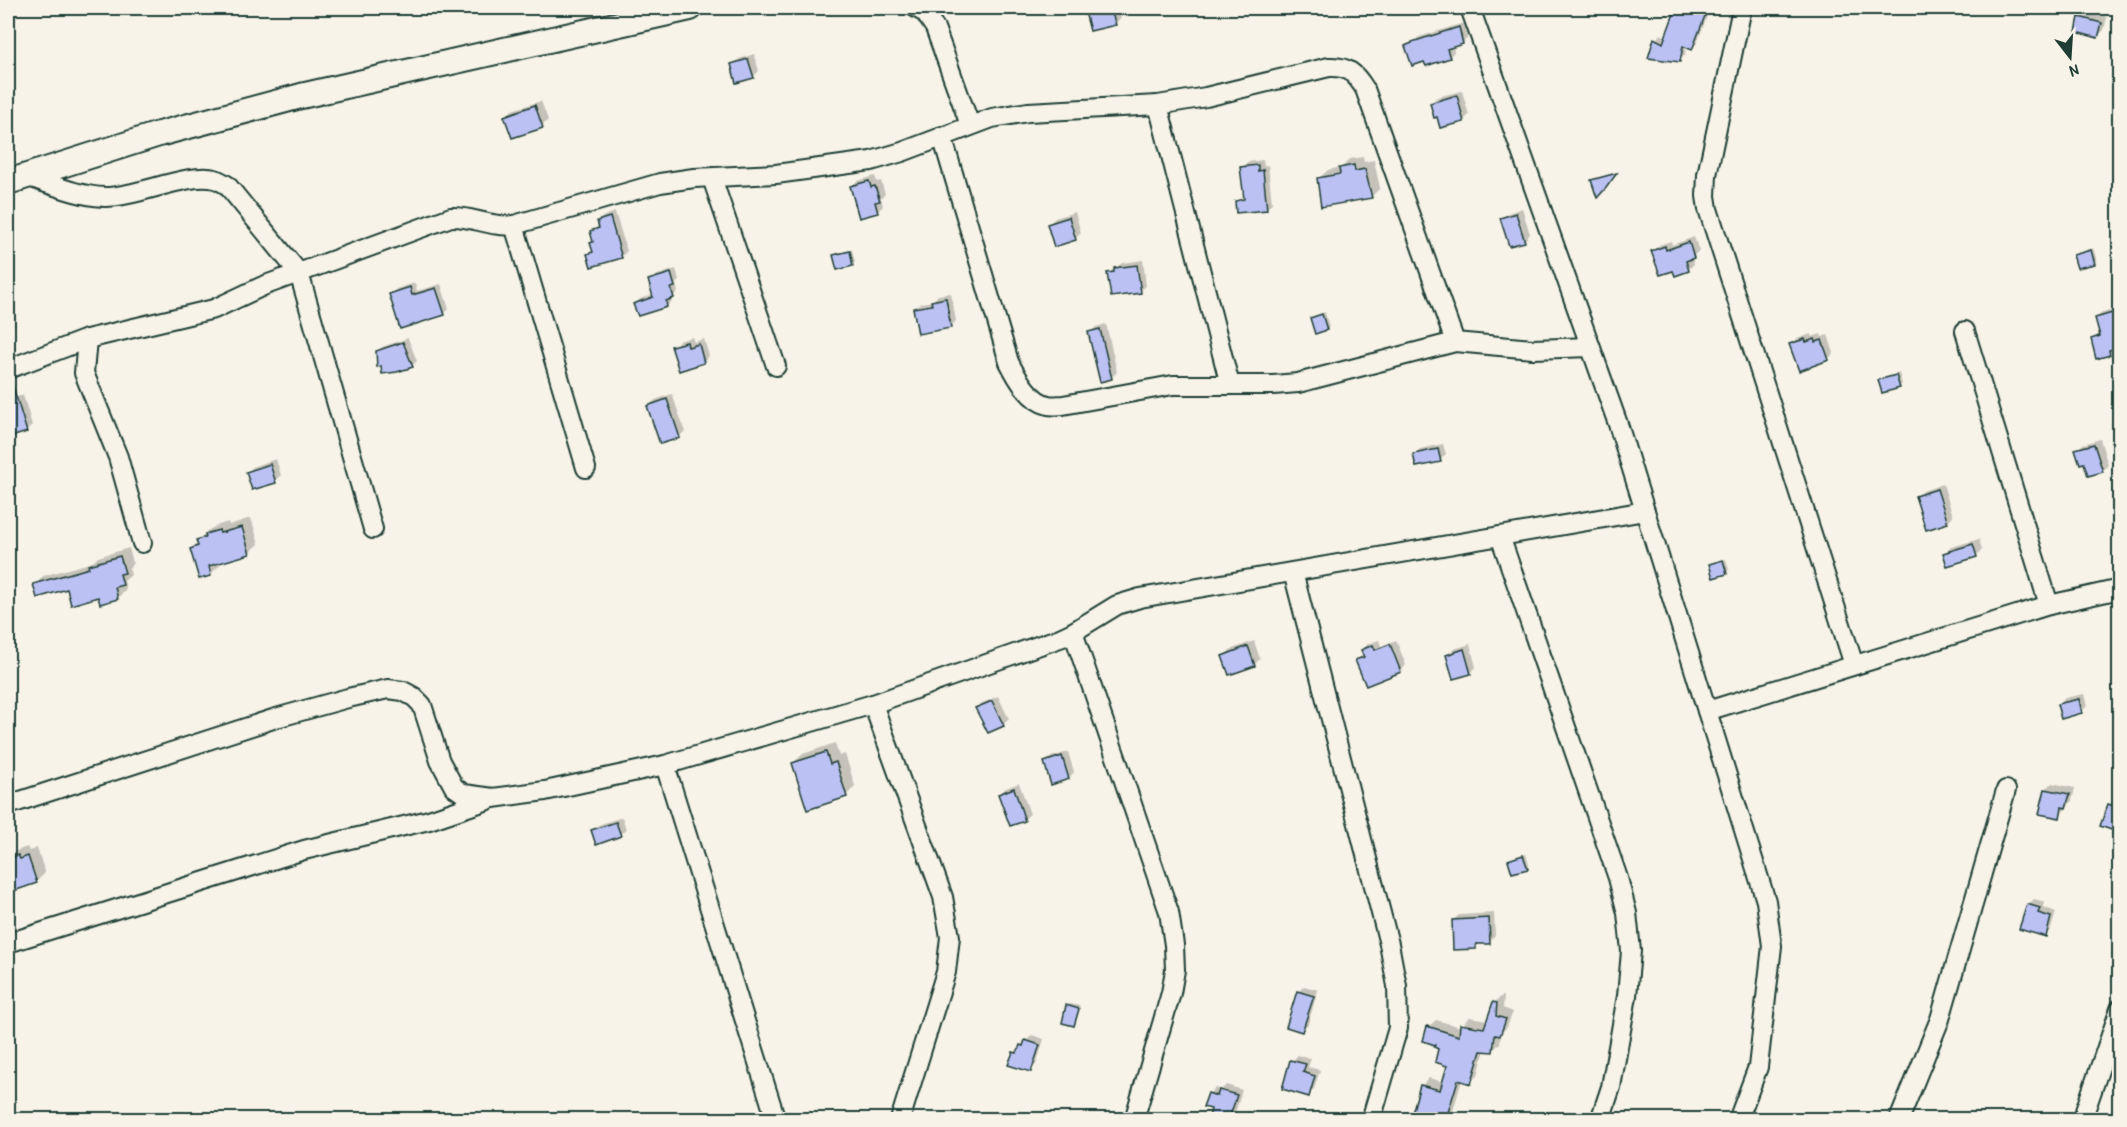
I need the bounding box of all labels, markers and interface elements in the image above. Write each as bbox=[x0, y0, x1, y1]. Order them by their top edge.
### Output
north arrow bbox=[2040, 27, 2100, 87]
text: N bbox=[2067, 60, 2082, 83]

